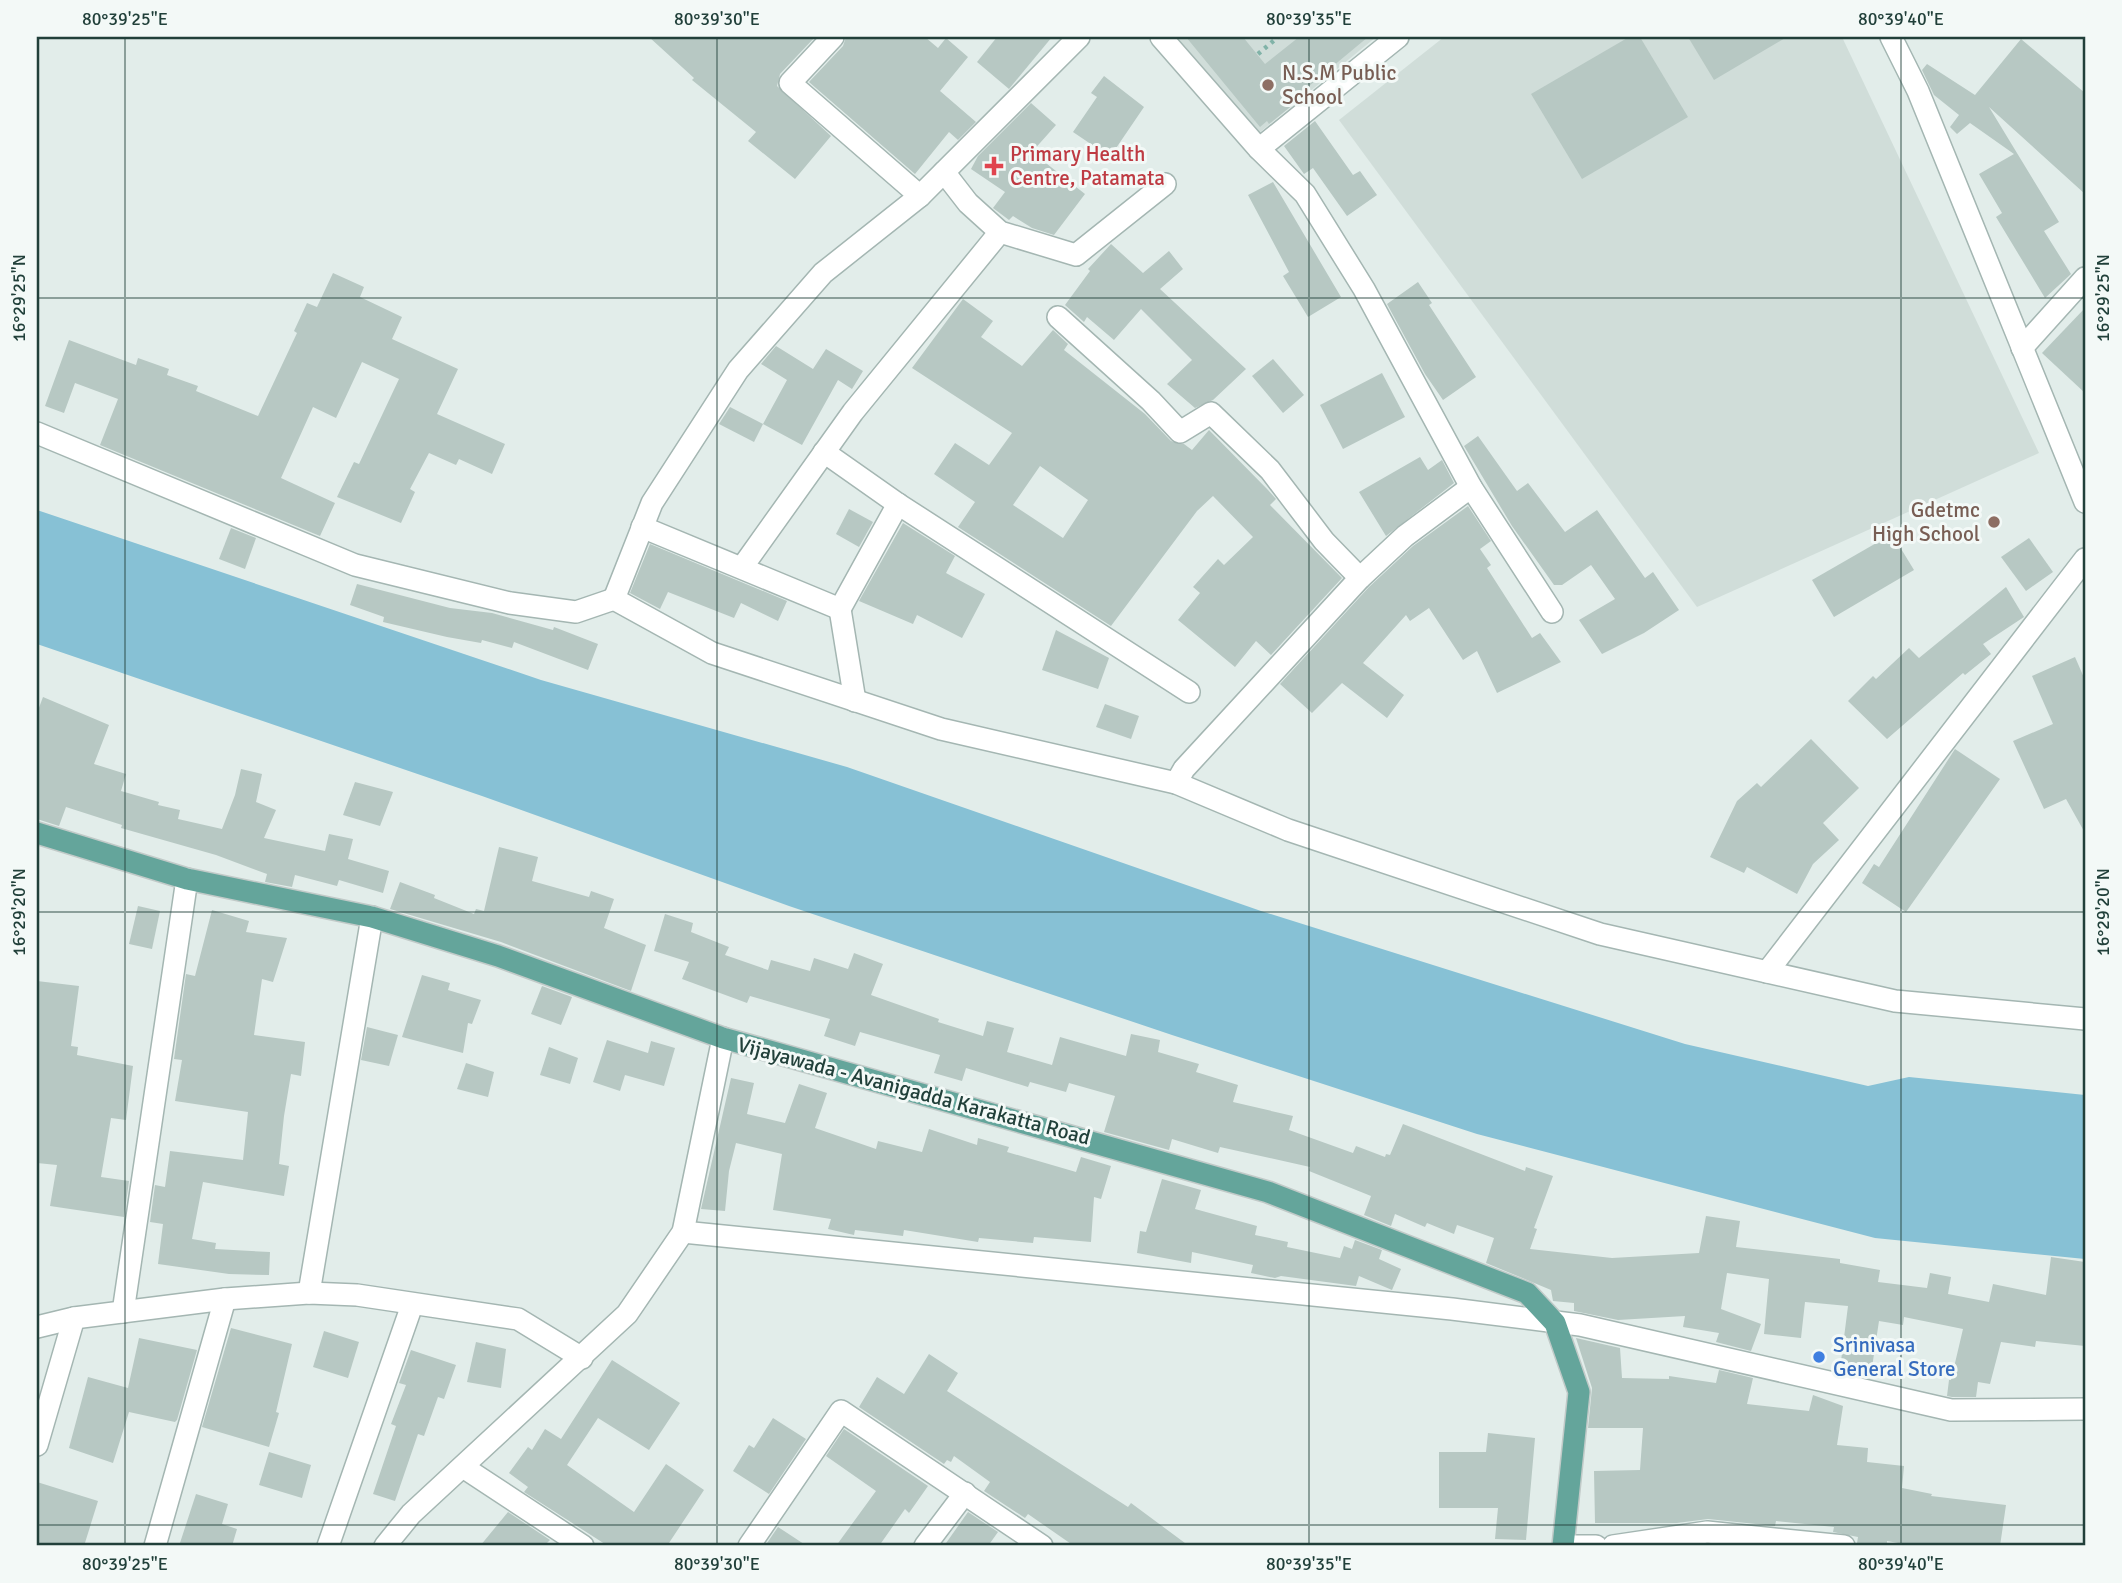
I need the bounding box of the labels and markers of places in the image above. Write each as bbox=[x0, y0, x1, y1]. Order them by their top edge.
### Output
place label: N.S.M Public School bbox=[1282, 60, 1397, 110]
marker: N.S.M Public School bbox=[1260, 77, 1276, 93]
place label: Primary Health Centre, Patamata bbox=[1010, 141, 1165, 191]
marker: Primary Health Centre, Patamata bbox=[984, 156, 1004, 176]
place label: Gdetmc High School bbox=[1872, 497, 1980, 547]
marker: Gdetmc High School bbox=[1986, 514, 2002, 530]
place label: Srinivasa General Store bbox=[1833, 1332, 1956, 1382]
marker: Srinivasa General Store bbox=[1811, 1349, 1827, 1365]

